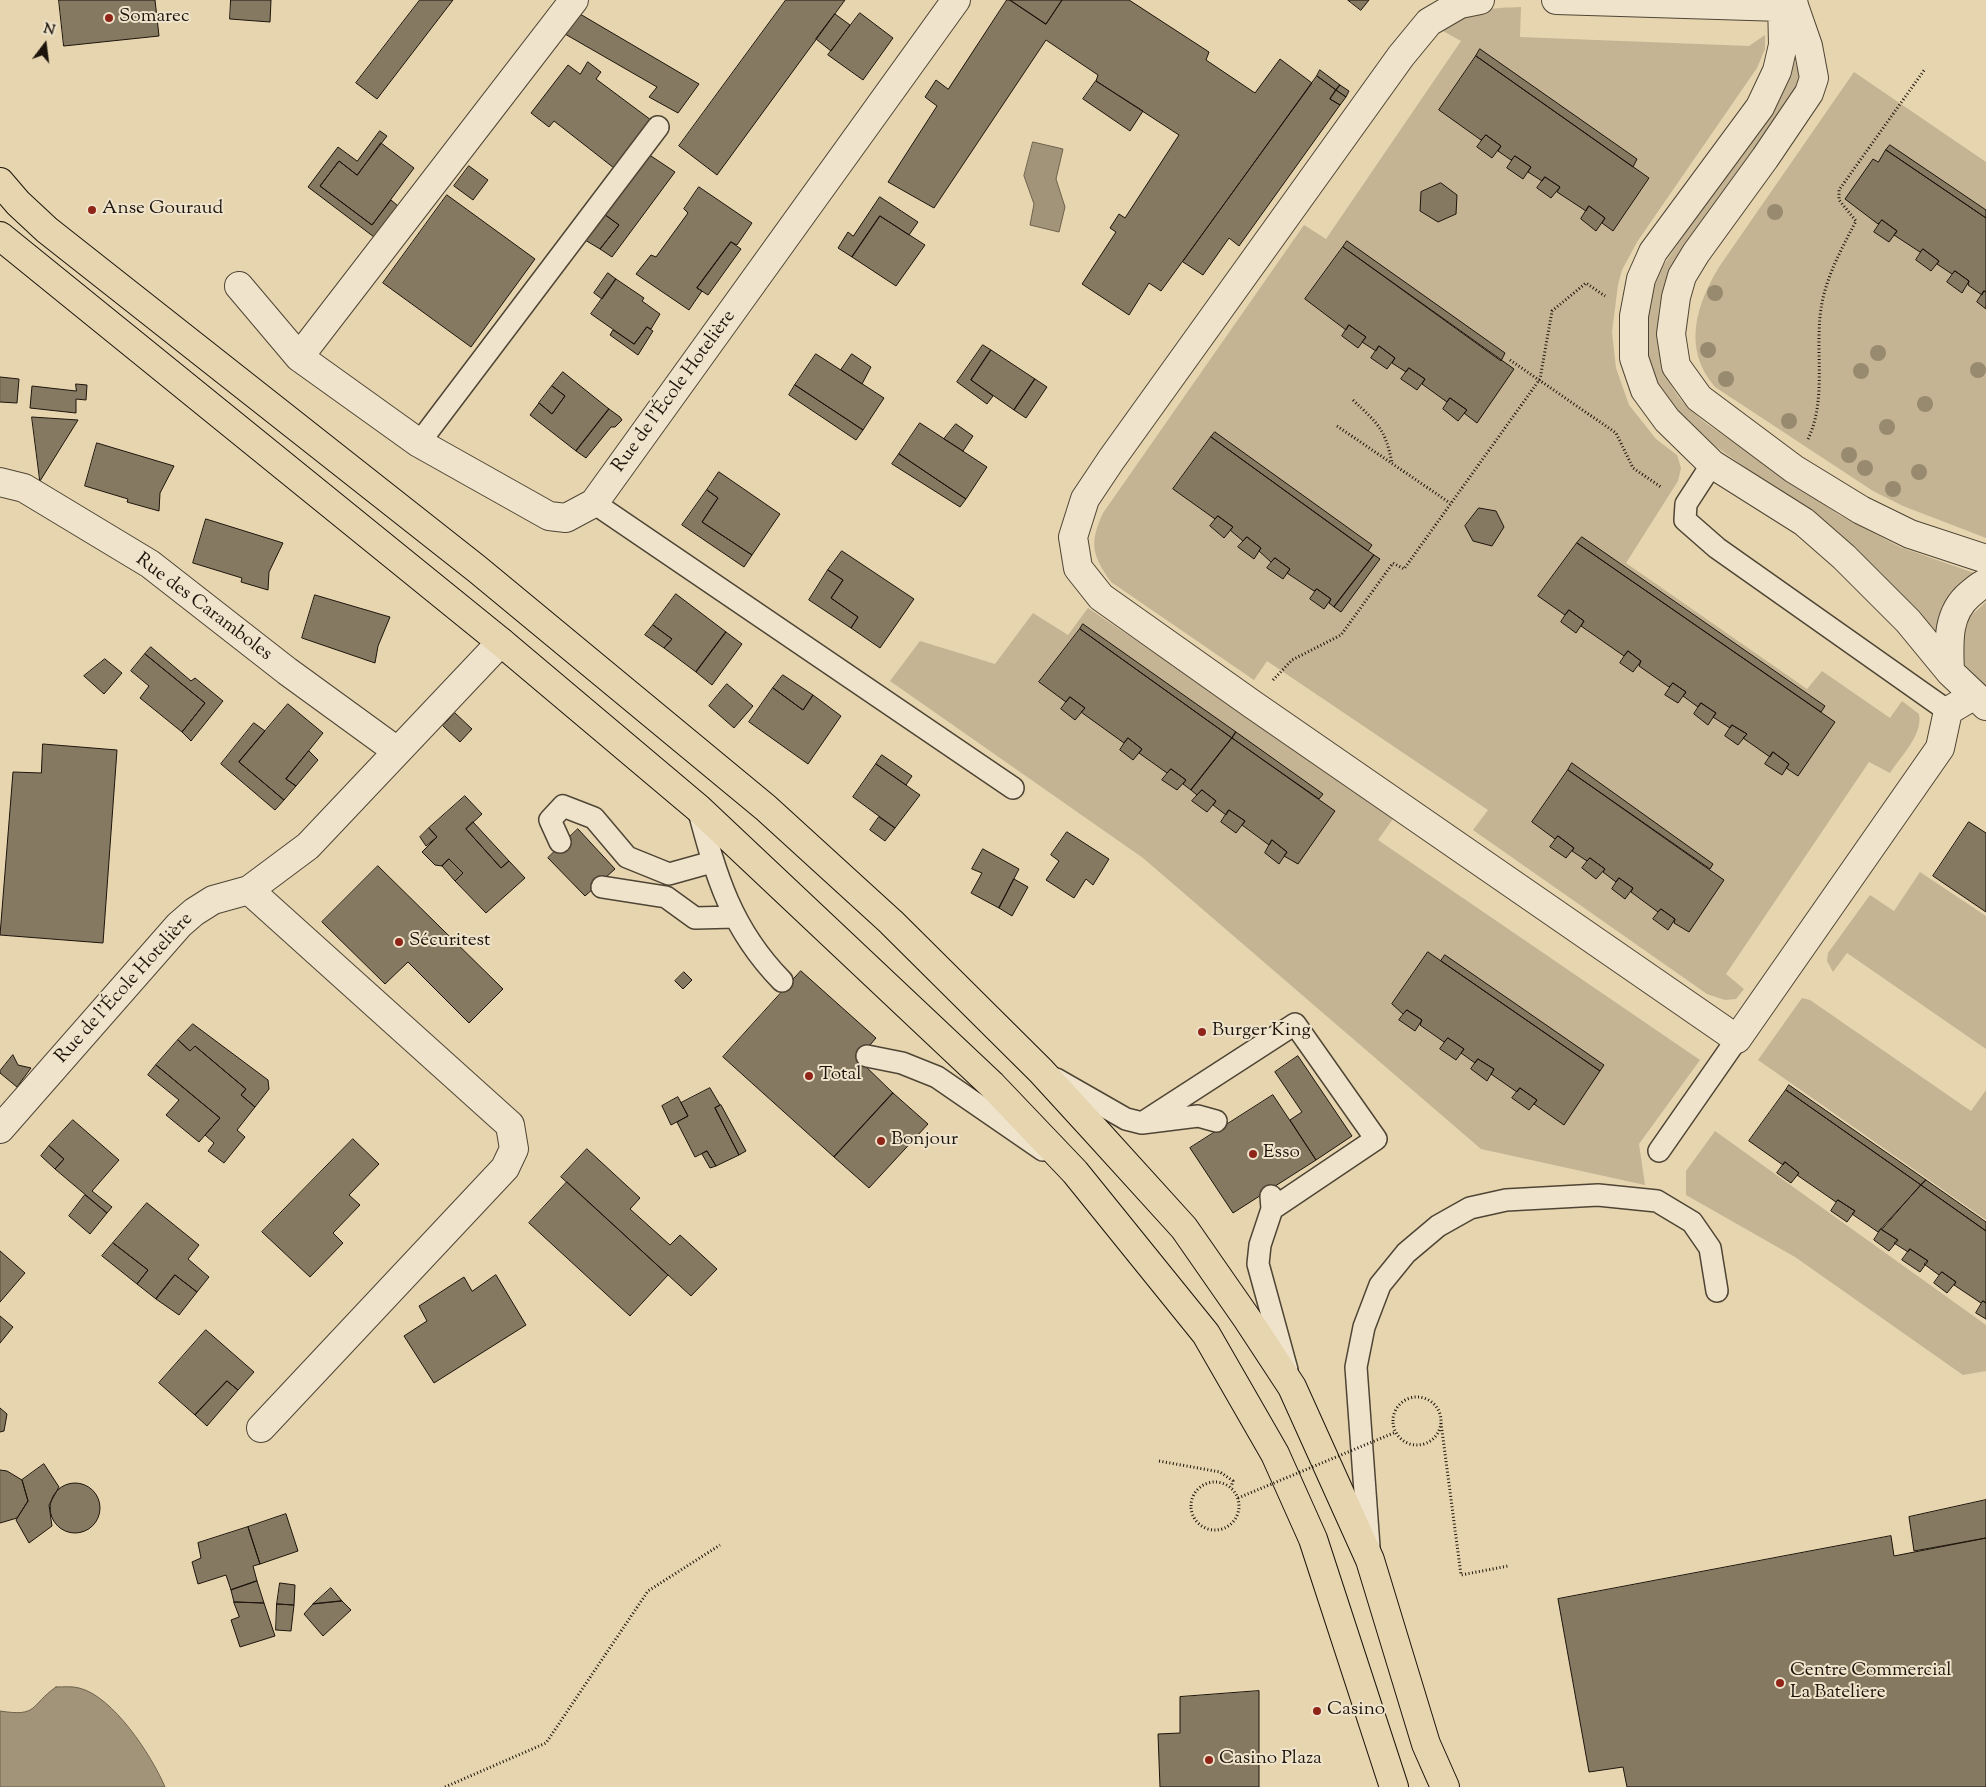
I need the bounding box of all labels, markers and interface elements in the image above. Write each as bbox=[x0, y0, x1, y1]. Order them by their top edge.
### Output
place label: Somarec bbox=[119, 7, 189, 29]
marker: Somarec bbox=[103, 12, 115, 24]
text: N bbox=[41, 19, 57, 42]
north arrow bbox=[20, 20, 70, 70]
place label: Anse Gouraud bbox=[102, 199, 223, 221]
marker: Anse Gouraud bbox=[86, 204, 98, 216]
street label: Rue de l'École Hotelière bbox=[608, 306, 742, 478]
street label: Rue des Caramboles bbox=[130, 549, 276, 667]
street label: Rue de l'École Hotelière bbox=[51, 909, 199, 1069]
place label: Sécuritest bbox=[409, 931, 490, 953]
marker: Sécuritest bbox=[393, 936, 405, 948]
place label: Burger King bbox=[1212, 1021, 1311, 1043]
marker: Burger King bbox=[1196, 1026, 1208, 1038]
place label: Total bbox=[819, 1065, 862, 1087]
marker: Total bbox=[803, 1070, 815, 1082]
place label: Bonjour bbox=[891, 1130, 958, 1152]
marker: Bonjour bbox=[875, 1135, 887, 1147]
place label: Esso bbox=[1263, 1143, 1300, 1165]
marker: Esso bbox=[1247, 1148, 1259, 1160]
place label: Centre Commercial La Bateliere bbox=[1790, 1661, 1952, 1705]
marker: Centre Commercial La Bateliere bbox=[1774, 1677, 1786, 1689]
place label: Casino bbox=[1327, 1700, 1385, 1722]
marker: Casino bbox=[1311, 1705, 1323, 1717]
place label: Casino Plaza bbox=[1219, 1749, 1322, 1771]
marker: Casino Plaza bbox=[1203, 1754, 1215, 1766]

